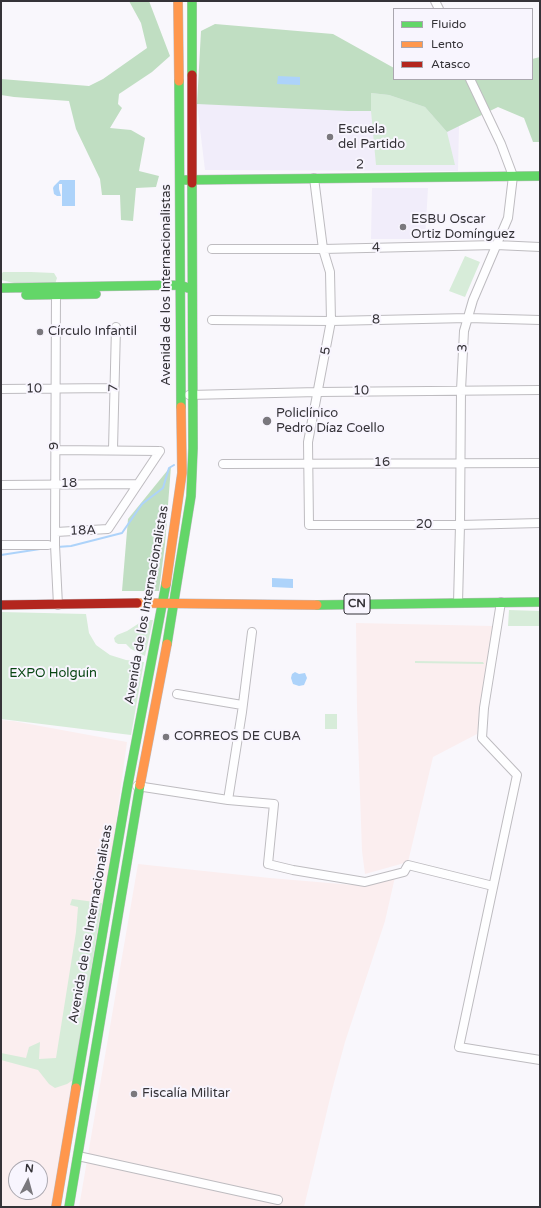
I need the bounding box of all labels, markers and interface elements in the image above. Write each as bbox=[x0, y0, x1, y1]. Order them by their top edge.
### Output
legend bbox=[393, 8, 533, 80]
text: Fluido bbox=[431, 17, 466, 31]
text: Lento bbox=[431, 37, 464, 51]
text: Atasco bbox=[431, 57, 470, 71]
place label: Escuela del Partido bbox=[338, 122, 405, 153]
marker: Escuela del Partido bbox=[325, 132, 335, 142]
street label: 2 bbox=[356, 157, 364, 173]
street label: Avenida de los Internacionalistas bbox=[159, 184, 175, 386]
place label: ESBU Oscar Ortiz Domínguez bbox=[411, 212, 515, 243]
marker: ESBU Oscar Ortiz Domínguez bbox=[398, 222, 408, 232]
street label: 4 bbox=[372, 240, 380, 256]
street label: 8 bbox=[372, 312, 380, 328]
place label: Círculo Infantil bbox=[48, 324, 137, 340]
marker: Círculo Infantil bbox=[35, 327, 45, 337]
street label: 3 bbox=[455, 344, 471, 352]
street label: 5 bbox=[318, 346, 334, 356]
street label: 10 bbox=[26, 381, 42, 397]
street label: 10 bbox=[353, 383, 369, 399]
street label: 7 bbox=[106, 384, 122, 392]
place label: Policlínico Pedro Díaz Coello bbox=[276, 406, 385, 437]
marker: Policlínico Pedro Díaz Coello bbox=[261, 415, 273, 427]
street label: 9 bbox=[47, 442, 63, 450]
street label: 16 bbox=[374, 455, 390, 471]
street label: 18 bbox=[61, 476, 77, 492]
street label: Avenida de los Internacionalistas bbox=[122, 504, 172, 706]
street label: 20 bbox=[416, 517, 432, 533]
street label: 18A bbox=[70, 523, 96, 539]
road number: CN bbox=[344, 594, 370, 614]
park label: EXPO Holguín bbox=[9, 666, 97, 682]
place label: CORREOS DE CUBA bbox=[174, 729, 301, 745]
marker: CORREOS DE CUBA bbox=[161, 732, 171, 742]
street label: Avenida de los Internacionalistas bbox=[66, 823, 116, 1025]
place label: Fiscalía Militar bbox=[142, 1086, 230, 1102]
marker: Fiscalía Militar bbox=[129, 1089, 139, 1099]
north arrow bbox=[8, 1160, 48, 1200]
text: N bbox=[24, 1162, 34, 1175]

